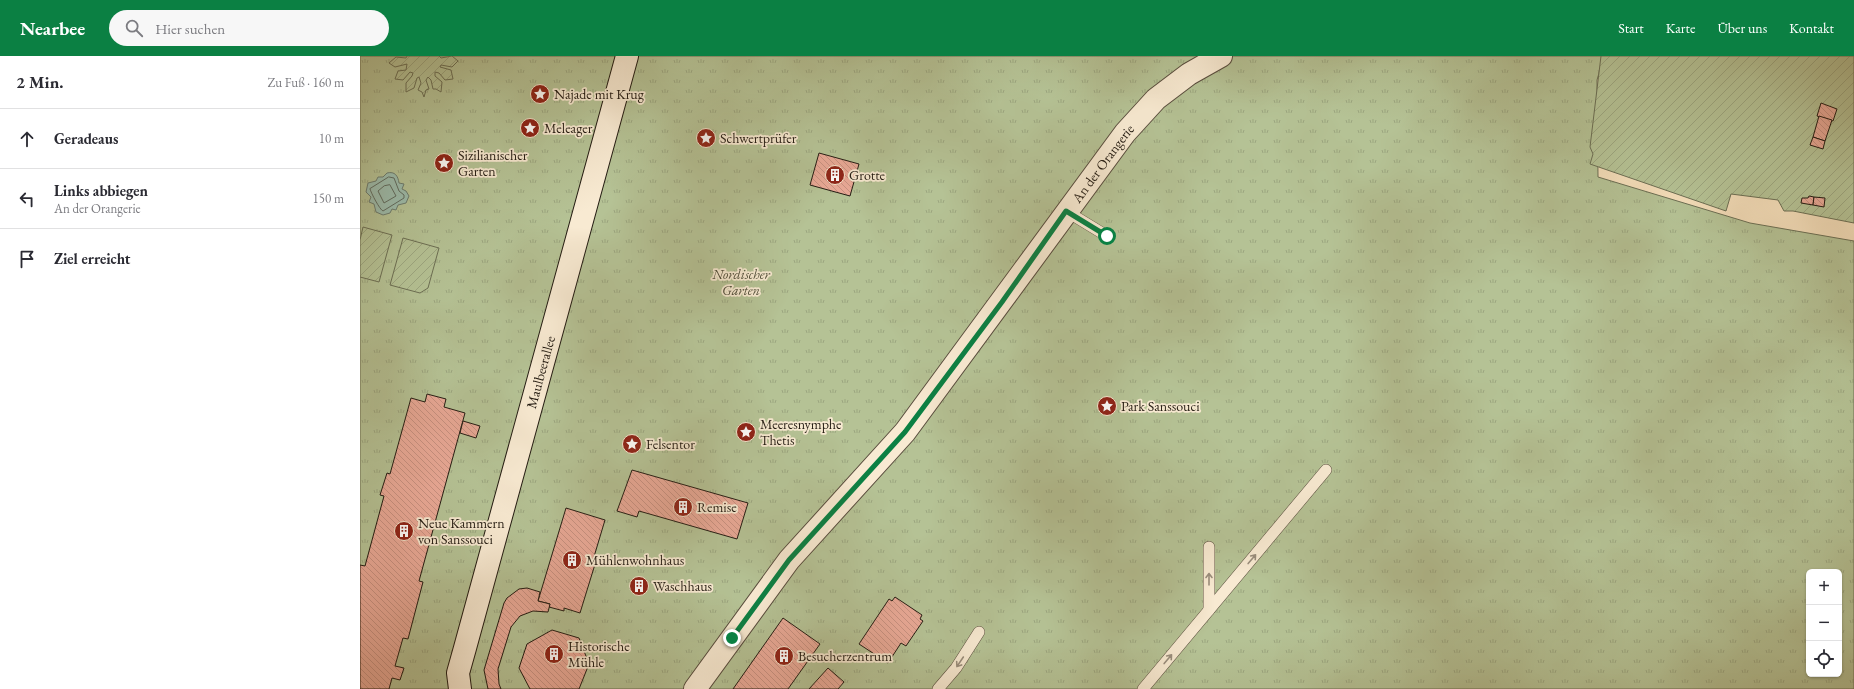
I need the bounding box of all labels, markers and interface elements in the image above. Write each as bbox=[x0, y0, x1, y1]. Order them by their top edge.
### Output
search box bbox=[109, 10, 389, 46]
text: Nearbee bbox=[20, 16, 85, 41]
icon: search bbox=[123, 17, 145, 39]
text: Hier suchen bbox=[155, 19, 225, 38]
text: Start bbox=[1618, 19, 1644, 37]
text: Karte bbox=[1666, 19, 1695, 37]
text: Über uns bbox=[1717, 19, 1767, 37]
text: Kontakt bbox=[1789, 19, 1834, 37]
text: 2 Min. bbox=[16, 71, 63, 93]
text: Zu Fuß · 160 m bbox=[267, 74, 344, 91]
place icon: Najade mit Krug bbox=[529, 83, 551, 105]
place label: Najade mit Krug bbox=[554, 85, 645, 103]
place icon: Meleager bbox=[519, 117, 541, 139]
place label: Meleager bbox=[544, 119, 593, 137]
street label: An der Orangerie bbox=[1067, 120, 1138, 207]
place icon: Schwertprüfer bbox=[695, 127, 717, 149]
icon: ahead bbox=[16, 128, 38, 150]
text: Geradeaus bbox=[54, 129, 118, 148]
place label: Schwertprüfer bbox=[720, 129, 797, 147]
text: 10 m bbox=[319, 130, 344, 147]
place label: Sizilianischer Garten bbox=[458, 146, 528, 180]
place icon: Sizilianischer Garten bbox=[433, 152, 455, 174]
building icon: Grotte bbox=[824, 164, 846, 186]
place label: Grotte bbox=[849, 166, 886, 184]
text: Links abbiegen bbox=[54, 181, 148, 200]
icon: left bbox=[16, 188, 38, 210]
text: 150 m bbox=[313, 190, 344, 207]
text: An der Orangerie bbox=[54, 200, 141, 217]
route start bbox=[1098, 227, 1116, 245]
icon: arrive bbox=[16, 248, 38, 270]
text: Ziel erreicht bbox=[54, 249, 130, 268]
park label: Nordischer Garten bbox=[711, 265, 771, 299]
street label: Maulbeerallee bbox=[522, 333, 559, 411]
place icon: Park Sanssouci bbox=[1096, 395, 1118, 417]
place label: Park Sanssouci bbox=[1121, 397, 1200, 415]
place label: Meeresnymphe Thetis bbox=[760, 415, 842, 449]
place icon: Meeresnymphe Thetis bbox=[735, 421, 757, 443]
place icon: Felsentor bbox=[621, 433, 643, 455]
place label: Felsentor bbox=[646, 435, 695, 453]
building icon: Remise bbox=[672, 496, 694, 518]
place label: Remise bbox=[697, 498, 737, 516]
place label: Neue Kammern von Sanssouci bbox=[418, 514, 505, 548]
building icon: Neue Kammern von Sanssouci bbox=[393, 520, 415, 542]
building icon: Mühlenwohnhaus bbox=[561, 549, 583, 571]
place label: Mühlenwohnhaus bbox=[586, 551, 685, 569]
one-way arrow bbox=[1247, 554, 1256, 565]
map controls bbox=[1806, 569, 1842, 677]
button: + bbox=[1806, 569, 1842, 605]
one-way arrow bbox=[1205, 573, 1213, 586]
building icon: Waschhaus bbox=[628, 575, 650, 597]
place label: Waschhaus bbox=[653, 577, 713, 595]
button: − bbox=[1806, 605, 1842, 641]
route end bbox=[723, 629, 741, 647]
place label: Historische Mühle bbox=[568, 637, 630, 671]
button: locate bbox=[1806, 641, 1842, 677]
building icon: Historische Mühle bbox=[543, 643, 565, 665]
building icon: Besucherzentrum bbox=[773, 645, 795, 667]
place label: Besucherzentrum bbox=[798, 647, 892, 665]
one-way arrow bbox=[1164, 654, 1173, 664]
one-way arrow bbox=[956, 656, 964, 667]

